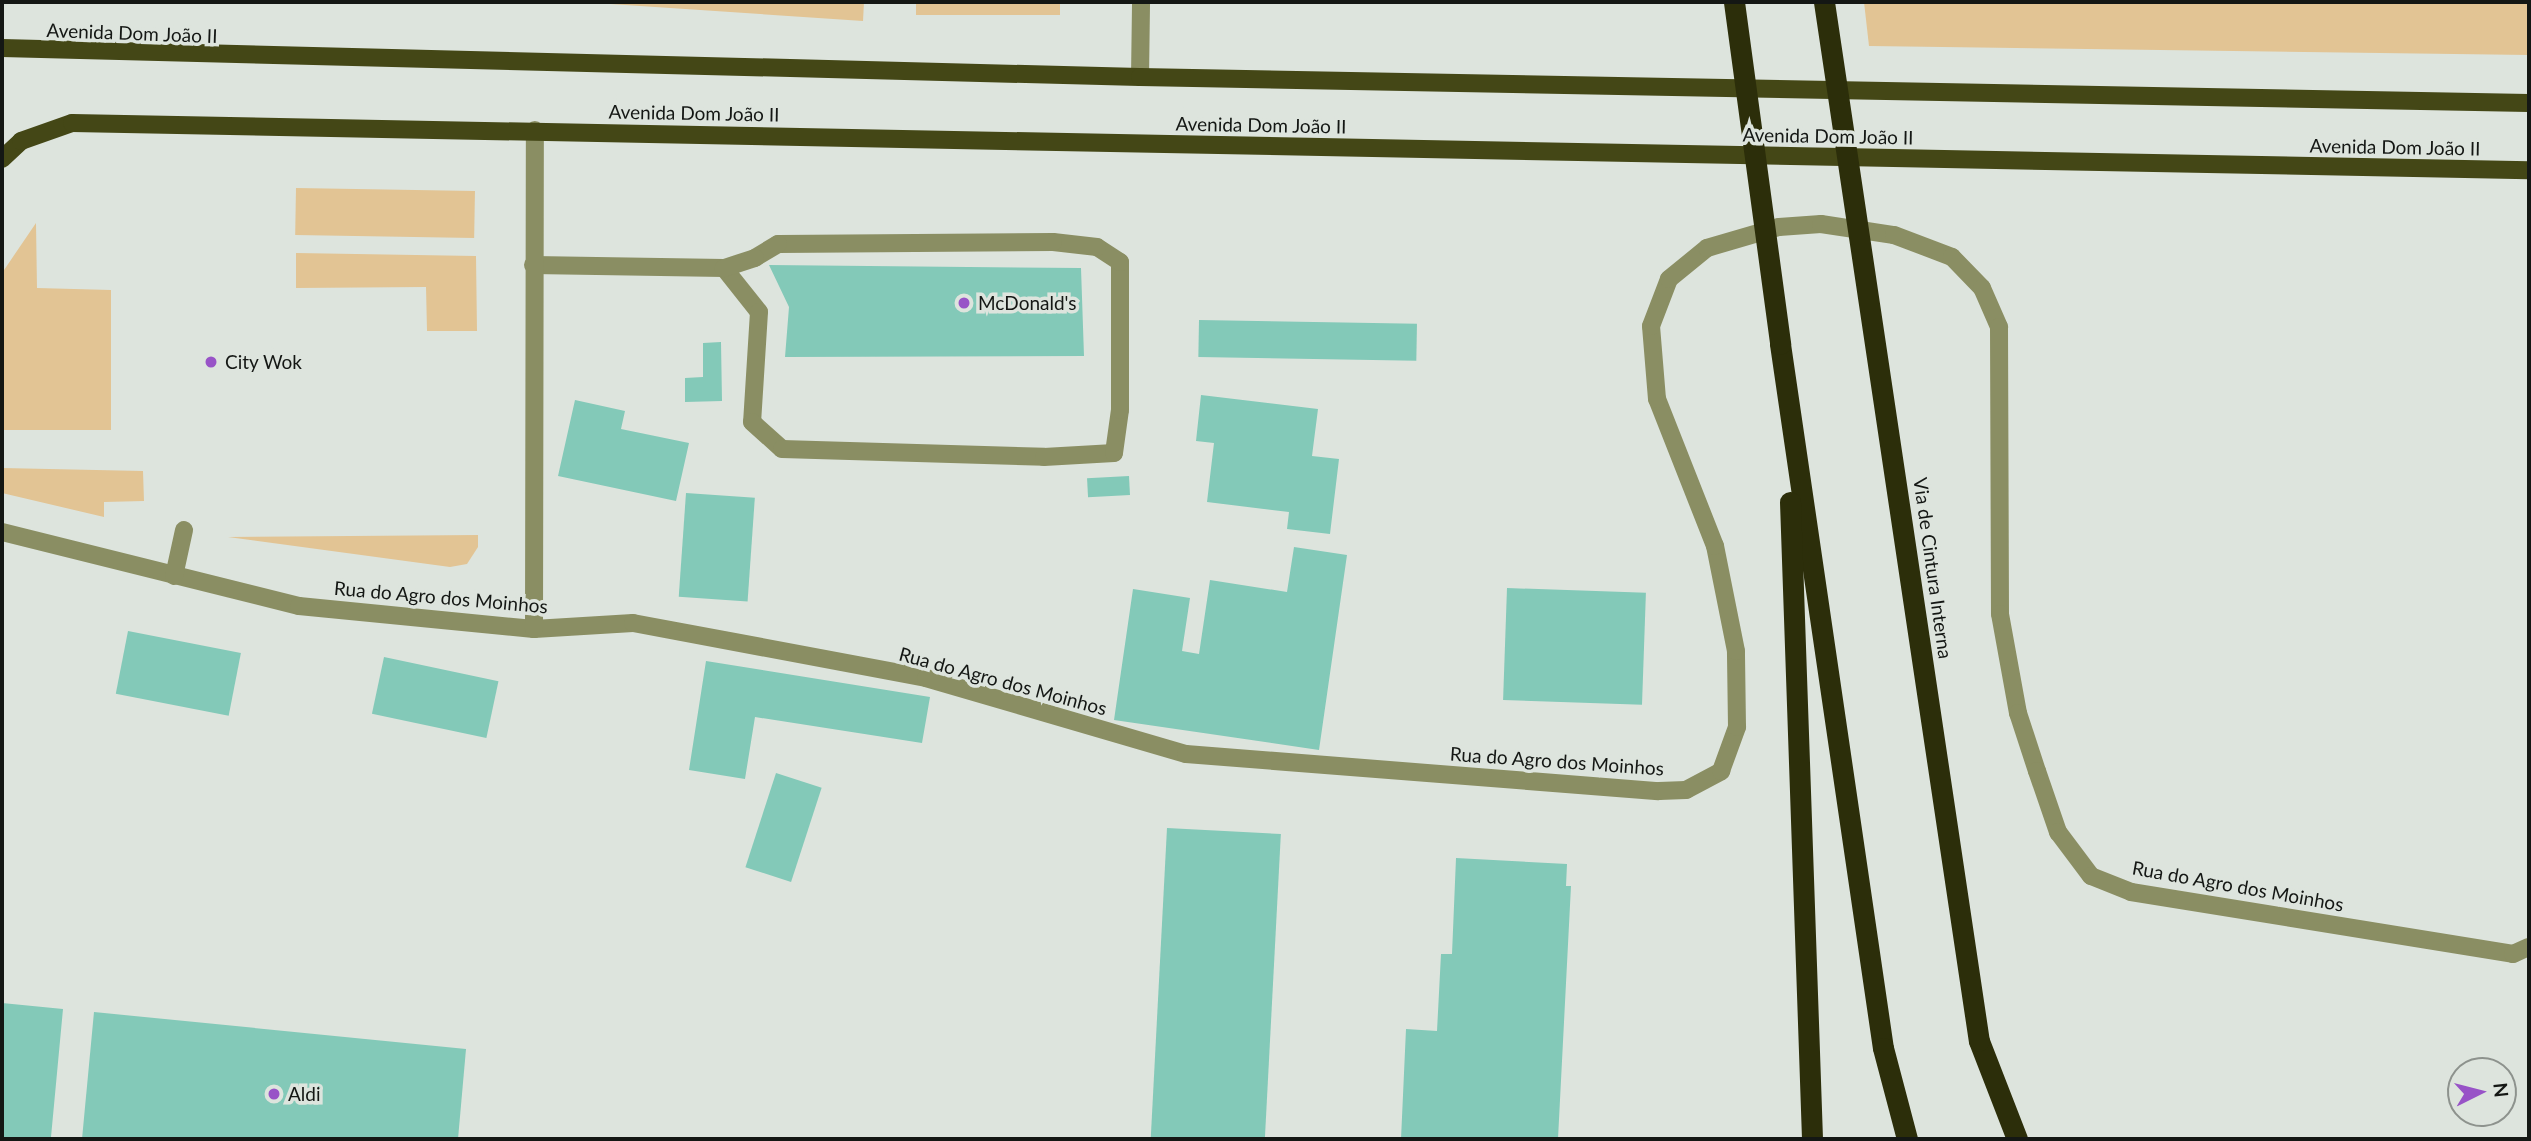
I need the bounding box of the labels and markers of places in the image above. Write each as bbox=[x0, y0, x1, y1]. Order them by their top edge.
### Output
place label: McDonald's bbox=[978, 292, 1077, 314]
marker: McDonald's bbox=[956, 295, 972, 311]
place label: City Wok bbox=[225, 351, 303, 373]
marker: City Wok bbox=[203, 354, 219, 370]
place label: Aldi bbox=[288, 1083, 321, 1105]
marker: Aldi bbox=[266, 1086, 282, 1102]

